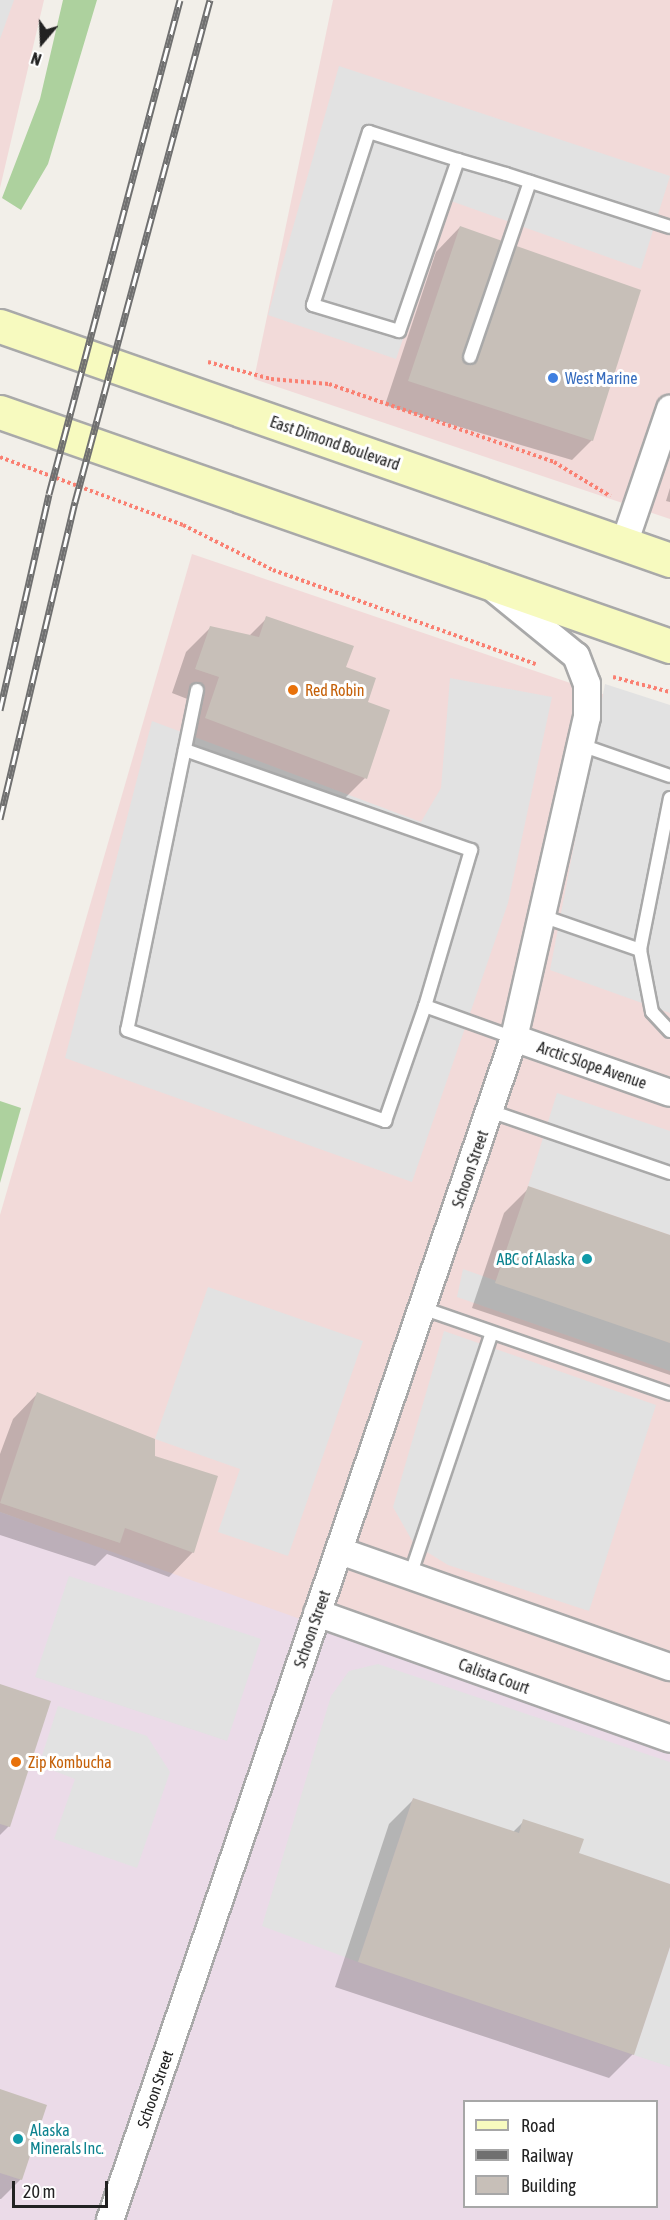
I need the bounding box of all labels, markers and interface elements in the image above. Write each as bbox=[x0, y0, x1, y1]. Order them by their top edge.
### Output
north arrow bbox=[12, 12, 72, 72]
text: N bbox=[29, 49, 44, 69]
place label: West Marine bbox=[565, 368, 637, 388]
marker: West Marine bbox=[546, 371, 560, 385]
street label: East Dimond Boulevard bbox=[268, 412, 402, 474]
place label: Red Robin bbox=[305, 680, 365, 700]
marker: Red Robin bbox=[286, 683, 300, 697]
street label: Arctic Slope Avenue bbox=[535, 1037, 649, 1093]
street label: Schoon Street bbox=[448, 1128, 492, 1210]
place label: ABC of Alaska bbox=[496, 1249, 575, 1269]
marker: ABC of Alaska bbox=[580, 1252, 594, 1266]
street label: Schoon Street bbox=[290, 1588, 334, 1670]
street label: Calista Court bbox=[456, 1654, 532, 1698]
place label: Zip Kombucha bbox=[28, 1752, 112, 1772]
marker: Zip Kombucha bbox=[9, 1755, 23, 1769]
street label: Schoon Street bbox=[133, 2048, 177, 2130]
legend bbox=[463, 2100, 658, 2208]
text: Road bbox=[521, 2115, 555, 2136]
place label: Alaska Minerals Inc. bbox=[30, 2120, 104, 2158]
marker: Alaska Minerals Inc. bbox=[11, 2132, 25, 2146]
text: Railway bbox=[521, 2145, 573, 2166]
scale bar bbox=[15, 2169, 111, 2207]
text: Building bbox=[521, 2175, 576, 2196]
text: 20 m bbox=[23, 2181, 55, 2202]

